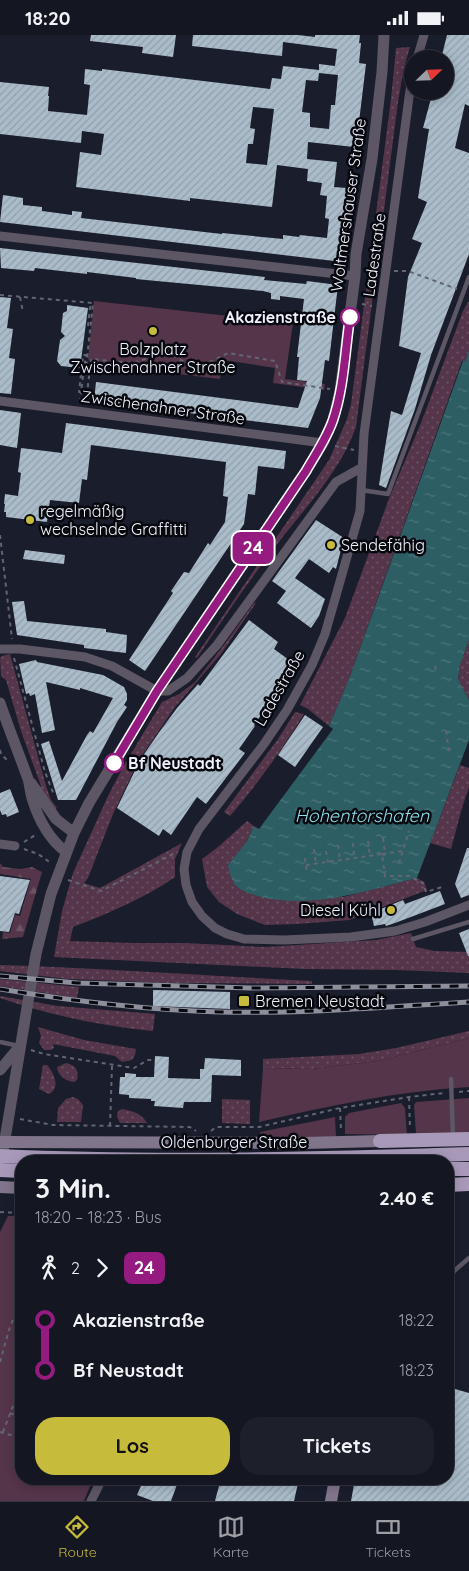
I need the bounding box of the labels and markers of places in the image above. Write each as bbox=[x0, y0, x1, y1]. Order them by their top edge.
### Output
place label: Akazienstraße bbox=[225, 307, 336, 327]
marker: Akazienstraße bbox=[340, 307, 360, 327]
marker: Bolzplatz Zwischenahner Straße bbox=[147, 325, 159, 337]
place label: Bolzplatz Zwischenahner Straße bbox=[70, 339, 236, 377]
place label: regelmäßig wechselnde Graffitti bbox=[40, 501, 187, 539]
marker: regelmäßig wechselnde Graffitti bbox=[24, 514, 36, 526]
place label: Sendefähig bbox=[341, 535, 425, 555]
marker: Sendefähig bbox=[325, 539, 337, 551]
marker: Bf Neustadt bbox=[104, 753, 124, 773]
place label: Bf Neustadt bbox=[128, 753, 221, 773]
place label: Diesel Kühl bbox=[300, 900, 381, 920]
marker: Diesel Kühl bbox=[385, 904, 397, 916]
place label: Bremen Neustadt bbox=[255, 991, 385, 1011]
marker: Bremen Neustadt bbox=[237, 994, 251, 1008]

